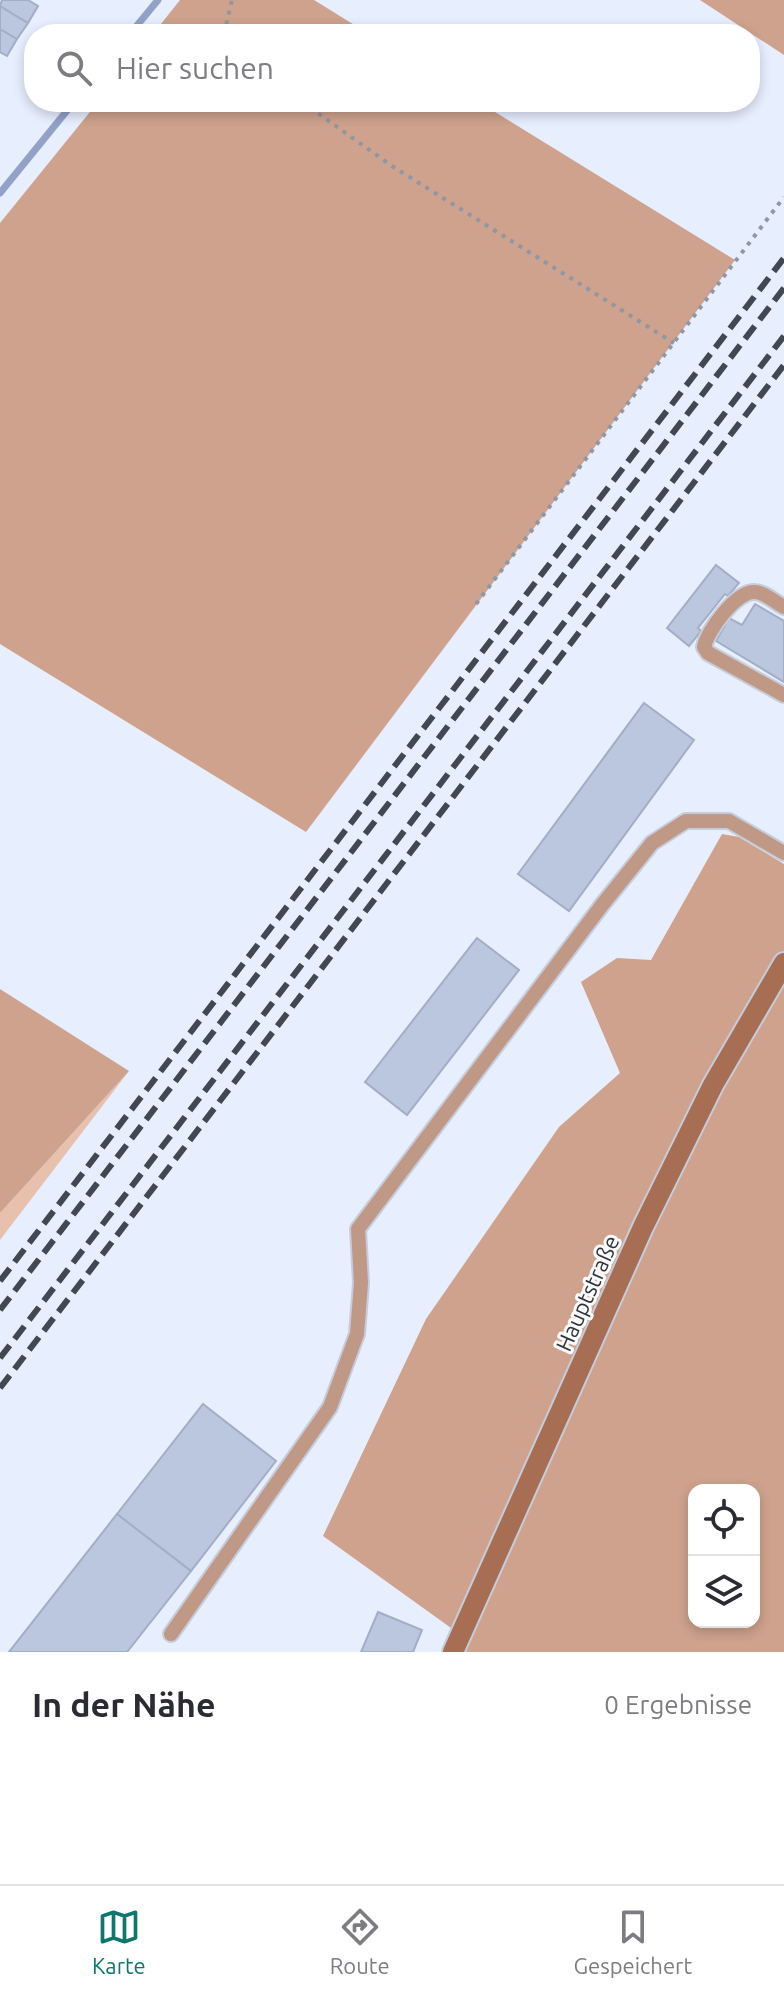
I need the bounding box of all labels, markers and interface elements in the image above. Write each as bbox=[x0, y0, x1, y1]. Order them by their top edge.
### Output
search box bbox=[24, 24, 760, 112]
icon: search bbox=[52, 46, 96, 90]
text: Hier suchen bbox=[116, 51, 274, 85]
street label: Hauptstraße bbox=[550, 1231, 624, 1355]
map controls bbox=[688, 1484, 760, 1628]
button: locate bbox=[688, 1484, 760, 1556]
button: layers bbox=[688, 1556, 760, 1628]
text: In der Nähe bbox=[32, 1685, 215, 1723]
text: 0 Ergebnisse bbox=[604, 1690, 752, 1719]
tab: Karte bbox=[92, 1905, 146, 1978]
tab: Route bbox=[330, 1905, 390, 1978]
tab: Gespeichert bbox=[573, 1905, 692, 1978]

